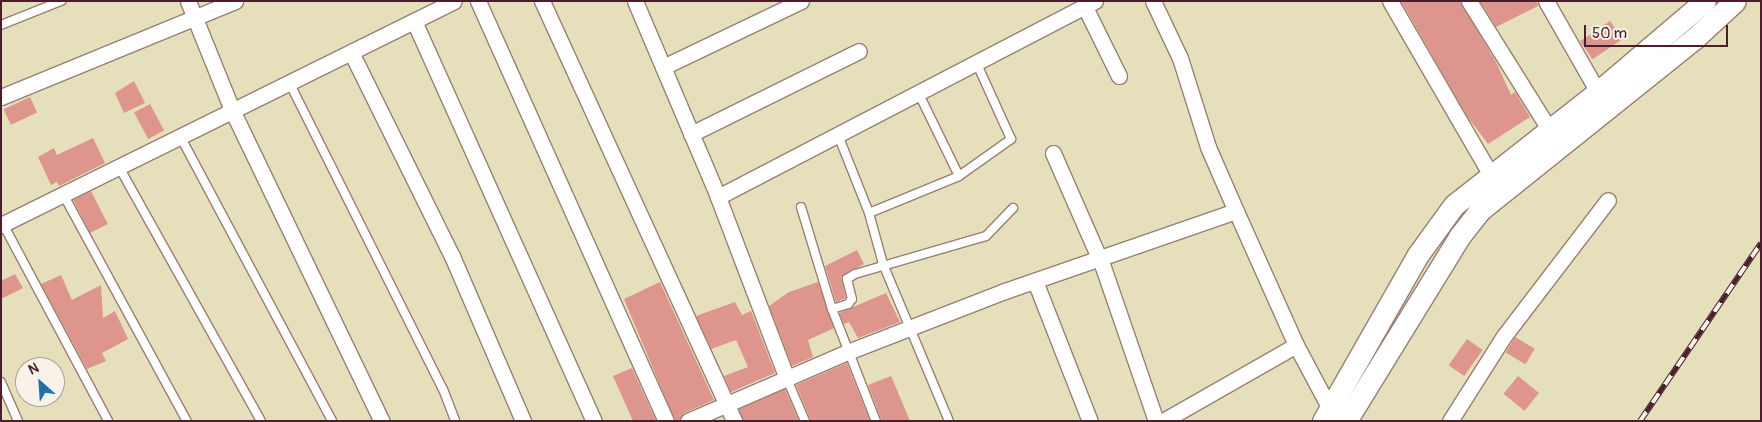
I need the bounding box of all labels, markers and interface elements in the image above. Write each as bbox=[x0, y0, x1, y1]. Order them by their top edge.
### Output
scale bar bbox=[1587, 15, 1731, 47]
text: 50 m bbox=[1592, 24, 1627, 43]
north arrow bbox=[15, 357, 65, 407]
text: N bbox=[26, 359, 42, 379]

